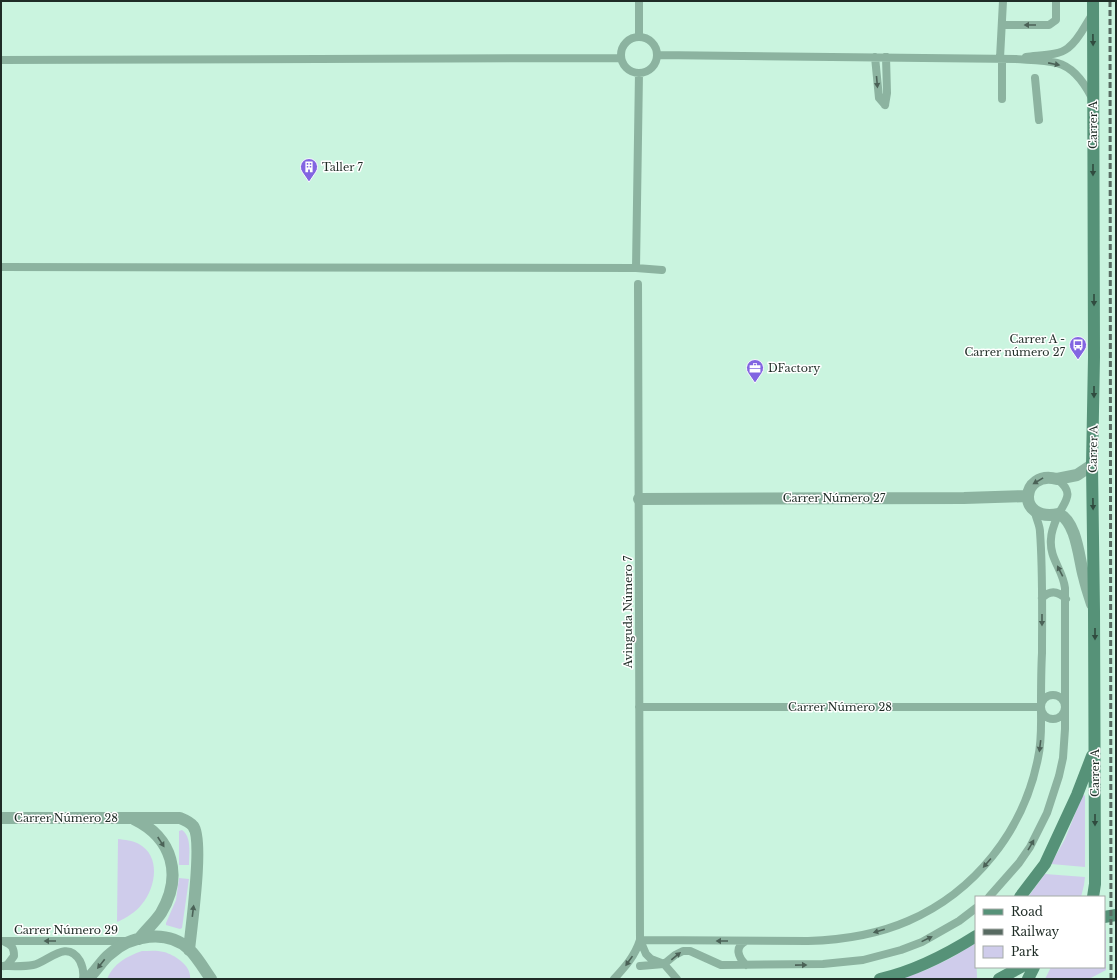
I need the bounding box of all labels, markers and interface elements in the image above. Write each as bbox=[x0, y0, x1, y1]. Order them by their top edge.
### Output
one-way arrow bbox=[1023, 22, 1036, 28]
one-way arrow bbox=[1090, 34, 1096, 47]
one-way arrow bbox=[1048, 61, 1060, 67]
one-way arrow bbox=[874, 76, 881, 88]
street label: Carrer A bbox=[1086, 101, 1100, 149]
building icon: Taller 7 bbox=[299, 157, 319, 182]
place label: Taller 7 bbox=[322, 160, 363, 174]
one-way arrow bbox=[1090, 164, 1096, 177]
one-way arrow bbox=[1091, 294, 1097, 307]
place label: Carrer A - Carrer número 27 bbox=[964, 332, 1065, 359]
bus stop icon: Carrer A - Carrer número 27 bbox=[1068, 335, 1088, 360]
office icon: DFactory bbox=[745, 358, 765, 383]
place label: DFactory bbox=[768, 361, 820, 375]
one-way arrow bbox=[1091, 386, 1097, 399]
street label: Carrer A bbox=[1086, 424, 1100, 473]
one-way arrow bbox=[1033, 477, 1044, 484]
street label: Carrer Número 27 bbox=[783, 491, 886, 505]
one-way arrow bbox=[1090, 498, 1096, 511]
street label: Avinguda Número 7 bbox=[621, 555, 635, 669]
one-way arrow bbox=[1057, 565, 1063, 577]
one-way arrow bbox=[1039, 614, 1045, 627]
one-way arrow bbox=[1092, 628, 1098, 641]
street label: Carrer Número 28 bbox=[788, 700, 892, 714]
one-way arrow bbox=[1037, 740, 1043, 752]
street label: Carrer A bbox=[1088, 749, 1102, 797]
street label: Carrer Número 28 bbox=[14, 811, 118, 825]
one-way arrow bbox=[1092, 814, 1098, 827]
one-way arrow bbox=[158, 836, 165, 847]
one-way arrow bbox=[1027, 839, 1034, 851]
one-way arrow bbox=[983, 858, 992, 868]
legend bbox=[975, 896, 1105, 968]
text: Road bbox=[1011, 904, 1043, 919]
one-way arrow bbox=[190, 905, 197, 917]
street label: Carrer Número 29 bbox=[14, 923, 118, 937]
text: Railway bbox=[1011, 924, 1060, 939]
one-way arrow bbox=[873, 928, 885, 934]
one-way arrow bbox=[921, 936, 933, 942]
one-way arrow bbox=[43, 938, 56, 944]
one-way arrow bbox=[715, 938, 728, 944]
text: Park bbox=[1011, 944, 1039, 959]
one-way arrow bbox=[671, 952, 681, 960]
one-way arrow bbox=[625, 956, 633, 967]
one-way arrow bbox=[97, 958, 106, 969]
one-way arrow bbox=[795, 962, 808, 968]

